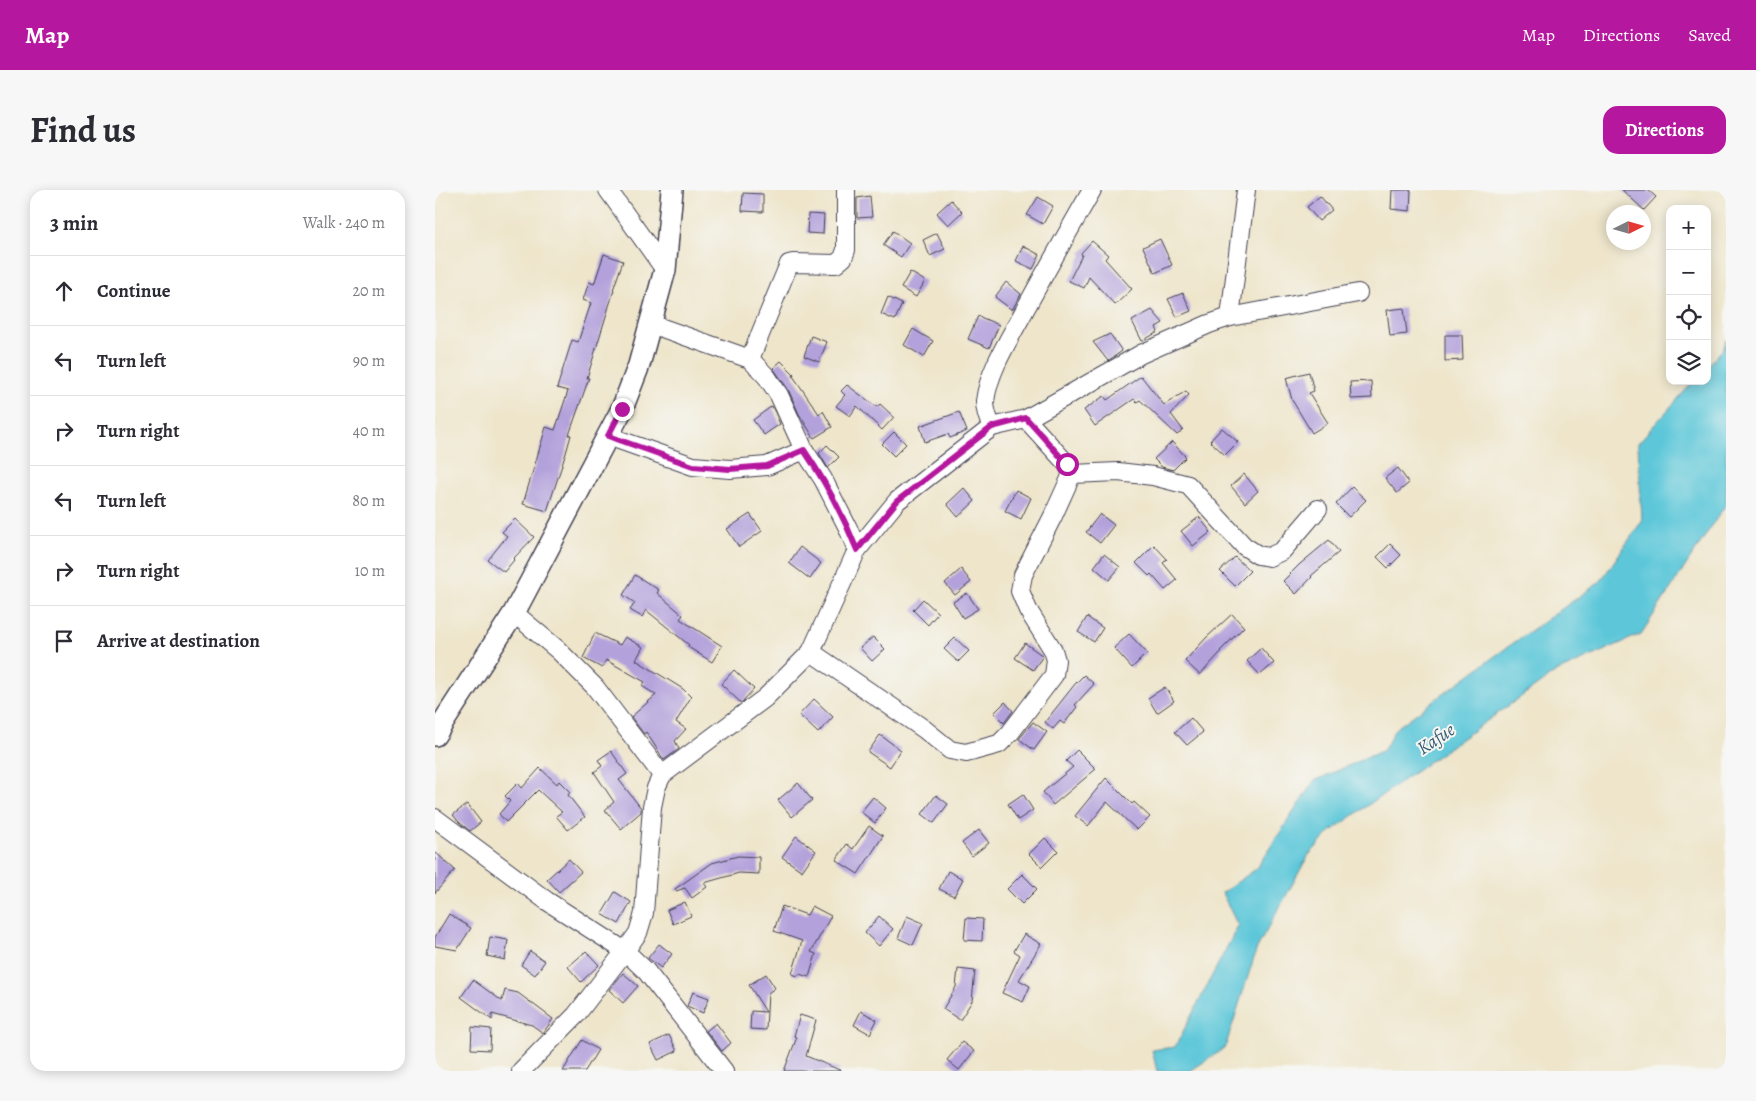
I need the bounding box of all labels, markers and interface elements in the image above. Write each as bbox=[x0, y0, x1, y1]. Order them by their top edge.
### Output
text: Map bbox=[25, 19, 69, 51]
text: Map bbox=[1522, 23, 1555, 47]
text: Directions bbox=[1583, 23, 1660, 47]
text: Saved bbox=[1688, 23, 1731, 47]
text: Find us bbox=[30, 106, 136, 154]
button: Directions bbox=[1603, 106, 1726, 154]
north arrow bbox=[1606, 205, 1651, 250]
map controls bbox=[1666, 205, 1711, 385]
button: + bbox=[1666, 205, 1711, 250]
text: 3 min bbox=[50, 209, 98, 237]
text: Walk · 240 m bbox=[303, 212, 385, 234]
button: − bbox=[1666, 250, 1711, 295]
icon: ahead bbox=[50, 277, 78, 305]
text: Continue bbox=[97, 278, 171, 304]
text: 20 m bbox=[352, 280, 385, 302]
button: locate bbox=[1666, 295, 1711, 340]
button: layers bbox=[1666, 340, 1711, 385]
icon: left bbox=[50, 347, 78, 375]
text: Turn left bbox=[97, 348, 166, 374]
text: 90 m bbox=[353, 350, 385, 372]
route end bbox=[611, 398, 634, 421]
icon: right bbox=[50, 417, 78, 445]
text: Turn right bbox=[97, 418, 179, 444]
text: 40 m bbox=[353, 420, 385, 442]
route start bbox=[1056, 453, 1079, 476]
icon: left bbox=[50, 487, 78, 515]
text: Turn left bbox=[97, 488, 166, 514]
text: 80 m bbox=[352, 490, 385, 512]
icon: right bbox=[50, 557, 78, 585]
text: Turn right bbox=[97, 558, 179, 584]
text: 10 m bbox=[355, 560, 385, 582]
icon: arrive bbox=[50, 627, 78, 655]
text: Arrive at destination bbox=[97, 628, 260, 654]
water label: Kafue bbox=[1412, 717, 1460, 761]

